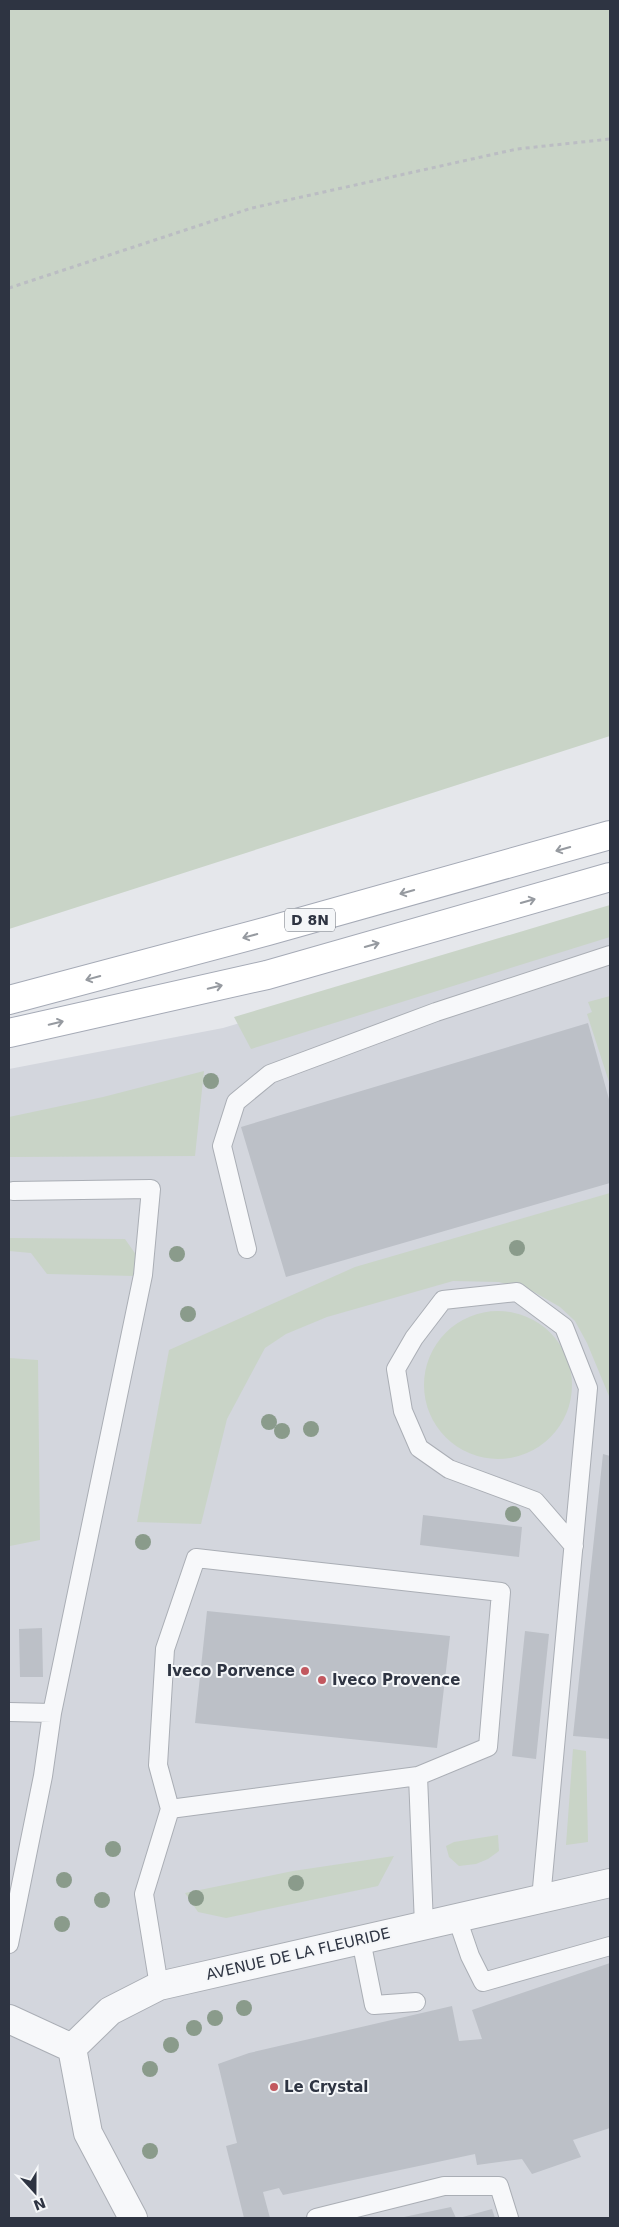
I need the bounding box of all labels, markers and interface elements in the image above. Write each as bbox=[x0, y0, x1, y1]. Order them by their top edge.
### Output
one-way arrow bbox=[556, 844, 572, 854]
one-way arrow bbox=[399, 888, 415, 898]
one-way arrow bbox=[520, 895, 536, 905]
road number: D 8N bbox=[285, 908, 335, 932]
one-way arrow bbox=[243, 932, 259, 941]
one-way arrow bbox=[363, 940, 379, 950]
one-way arrow bbox=[86, 974, 102, 983]
one-way arrow bbox=[206, 982, 222, 991]
one-way arrow bbox=[48, 1017, 64, 1027]
place label: Iveco Porvence bbox=[167, 1662, 295, 1680]
marker: Iveco Porvence bbox=[299, 1665, 311, 1677]
place label: Iveco Provence bbox=[332, 1671, 460, 1689]
marker: Iveco Provence bbox=[316, 1674, 328, 1686]
street label: AVENUE DE LA FLEURIDE bbox=[204, 1924, 392, 1984]
place label: Le Crystal bbox=[284, 2078, 369, 2096]
marker: Le Crystal bbox=[268, 2081, 280, 2093]
north arrow bbox=[10, 2167, 60, 2217]
text: N bbox=[31, 2195, 48, 2214]

